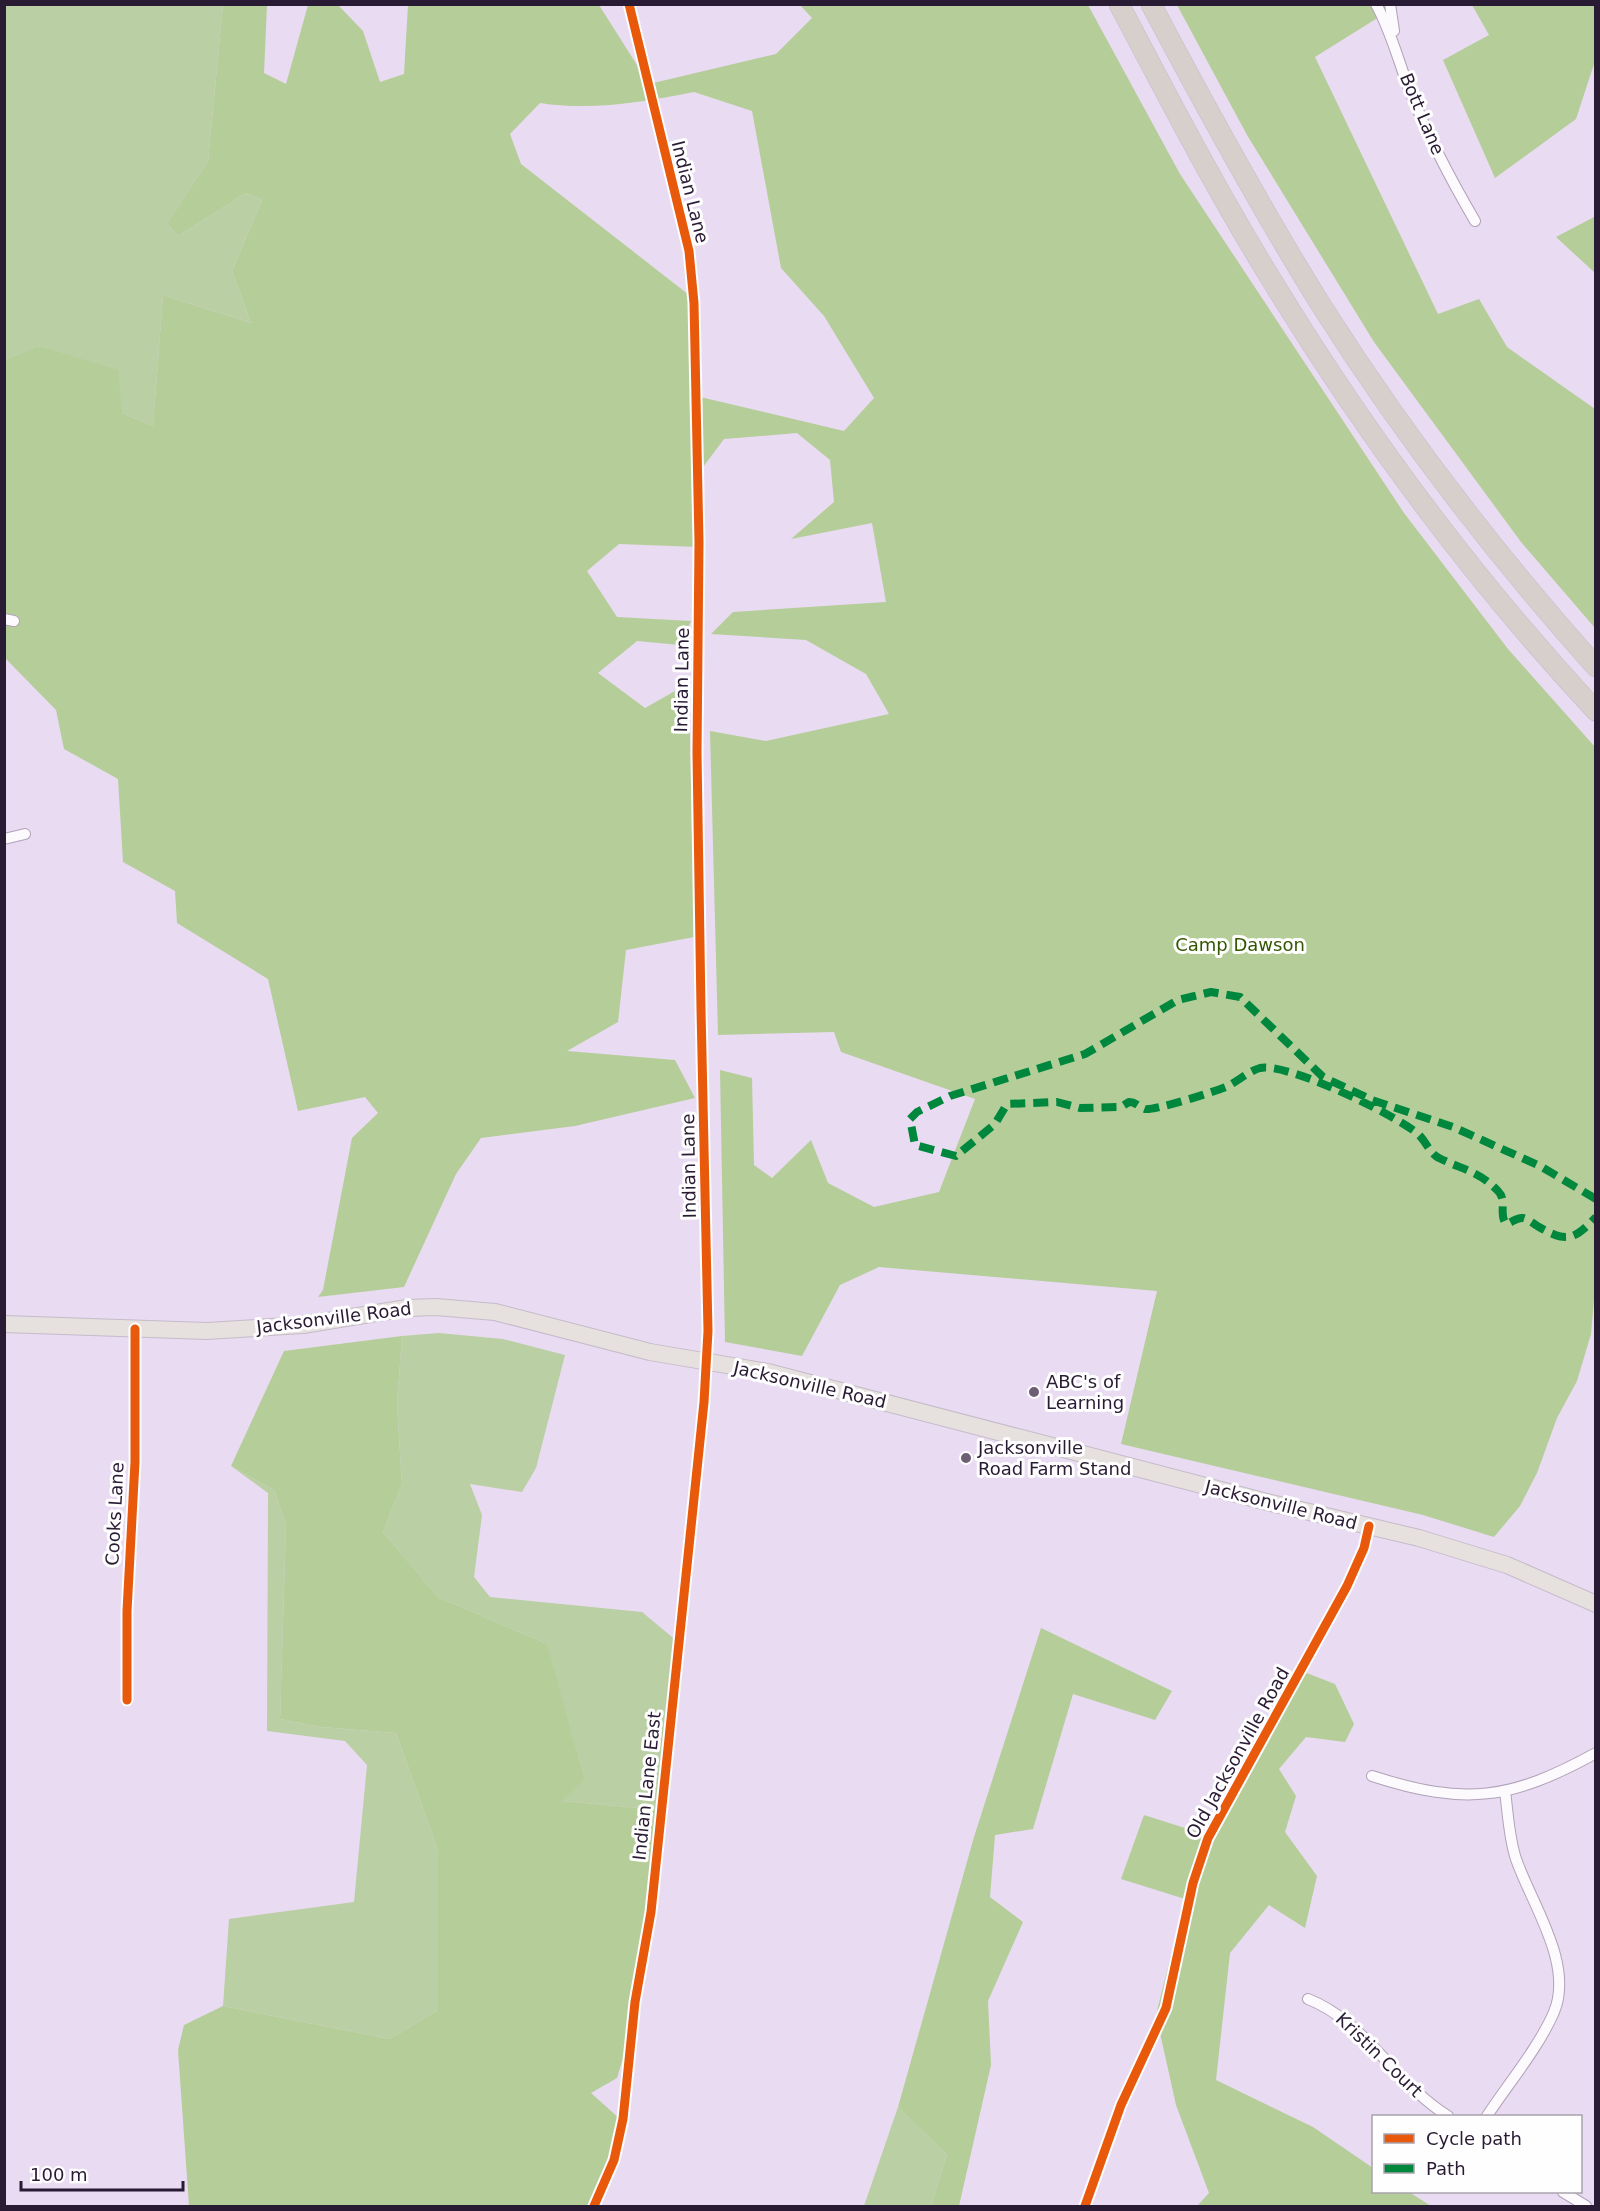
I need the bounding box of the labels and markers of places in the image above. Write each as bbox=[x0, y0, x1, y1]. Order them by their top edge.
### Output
place label: ABC's of Learning bbox=[1046, 1371, 1124, 1413]
marker: ABC's of Learning bbox=[1027, 1385, 1041, 1399]
place label: Jacksonville Road Farm Stand bbox=[977, 1437, 1131, 1479]
marker: Jacksonville Road Farm Stand bbox=[959, 1451, 973, 1465]

